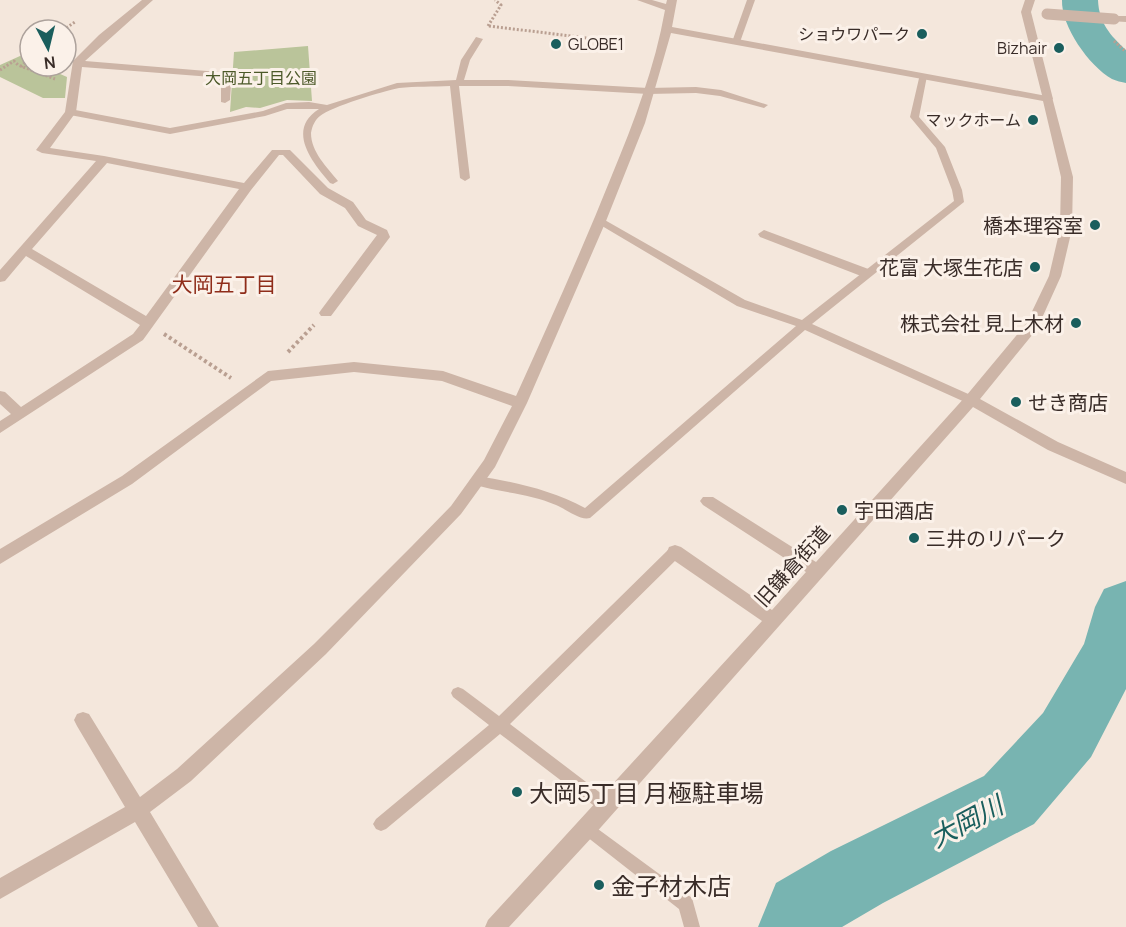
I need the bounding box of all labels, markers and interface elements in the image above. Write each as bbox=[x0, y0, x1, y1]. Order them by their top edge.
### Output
north arrow bbox=[18, 18, 78, 78]
place label: ショウワパーク bbox=[798, 23, 910, 45]
marker: ショウワパーク bbox=[915, 27, 929, 41]
place label: GLOBE1 bbox=[568, 33, 624, 55]
marker: GLOBE1 bbox=[549, 37, 563, 51]
place label: Bizhair bbox=[997, 37, 1047, 59]
marker: Bizhair bbox=[1052, 41, 1066, 55]
text: N bbox=[43, 51, 57, 75]
park label: 大岡五丁目公園 bbox=[205, 67, 317, 89]
place label: マックホーム bbox=[925, 109, 1021, 131]
marker: マックホーム bbox=[1026, 113, 1040, 127]
place label: 橋本理容室 bbox=[983, 212, 1083, 239]
marker: 橋本理容室 bbox=[1088, 218, 1102, 232]
place label: 花富 大塚生花店 bbox=[879, 254, 1023, 281]
marker: 花富 大塚生花店 bbox=[1028, 260, 1042, 274]
district label: 大岡五丁目 bbox=[172, 270, 277, 298]
place label: 株式会社 見上木材 bbox=[900, 310, 1064, 337]
marker: 株式会社 見上木材 bbox=[1069, 316, 1083, 330]
place label: せき商店 bbox=[1028, 389, 1108, 416]
marker: せき商店 bbox=[1009, 395, 1023, 409]
place label: 宇田酒店 bbox=[854, 497, 934, 524]
marker: 宇田酒店 bbox=[835, 503, 849, 517]
street label: 旧鎌倉街道 bbox=[749, 520, 835, 612]
place label: 三井のリパーク bbox=[926, 525, 1066, 552]
marker: 三井のリパーク bbox=[907, 531, 921, 545]
place label: 大岡5丁目 月極駐車場 bbox=[529, 776, 764, 809]
marker: 大岡5丁目 月極駐車場 bbox=[510, 785, 524, 799]
water label: 大岡川 bbox=[923, 785, 1012, 855]
place label: 金子材木店 bbox=[611, 869, 731, 902]
marker: 金子材木店 bbox=[592, 878, 606, 892]

